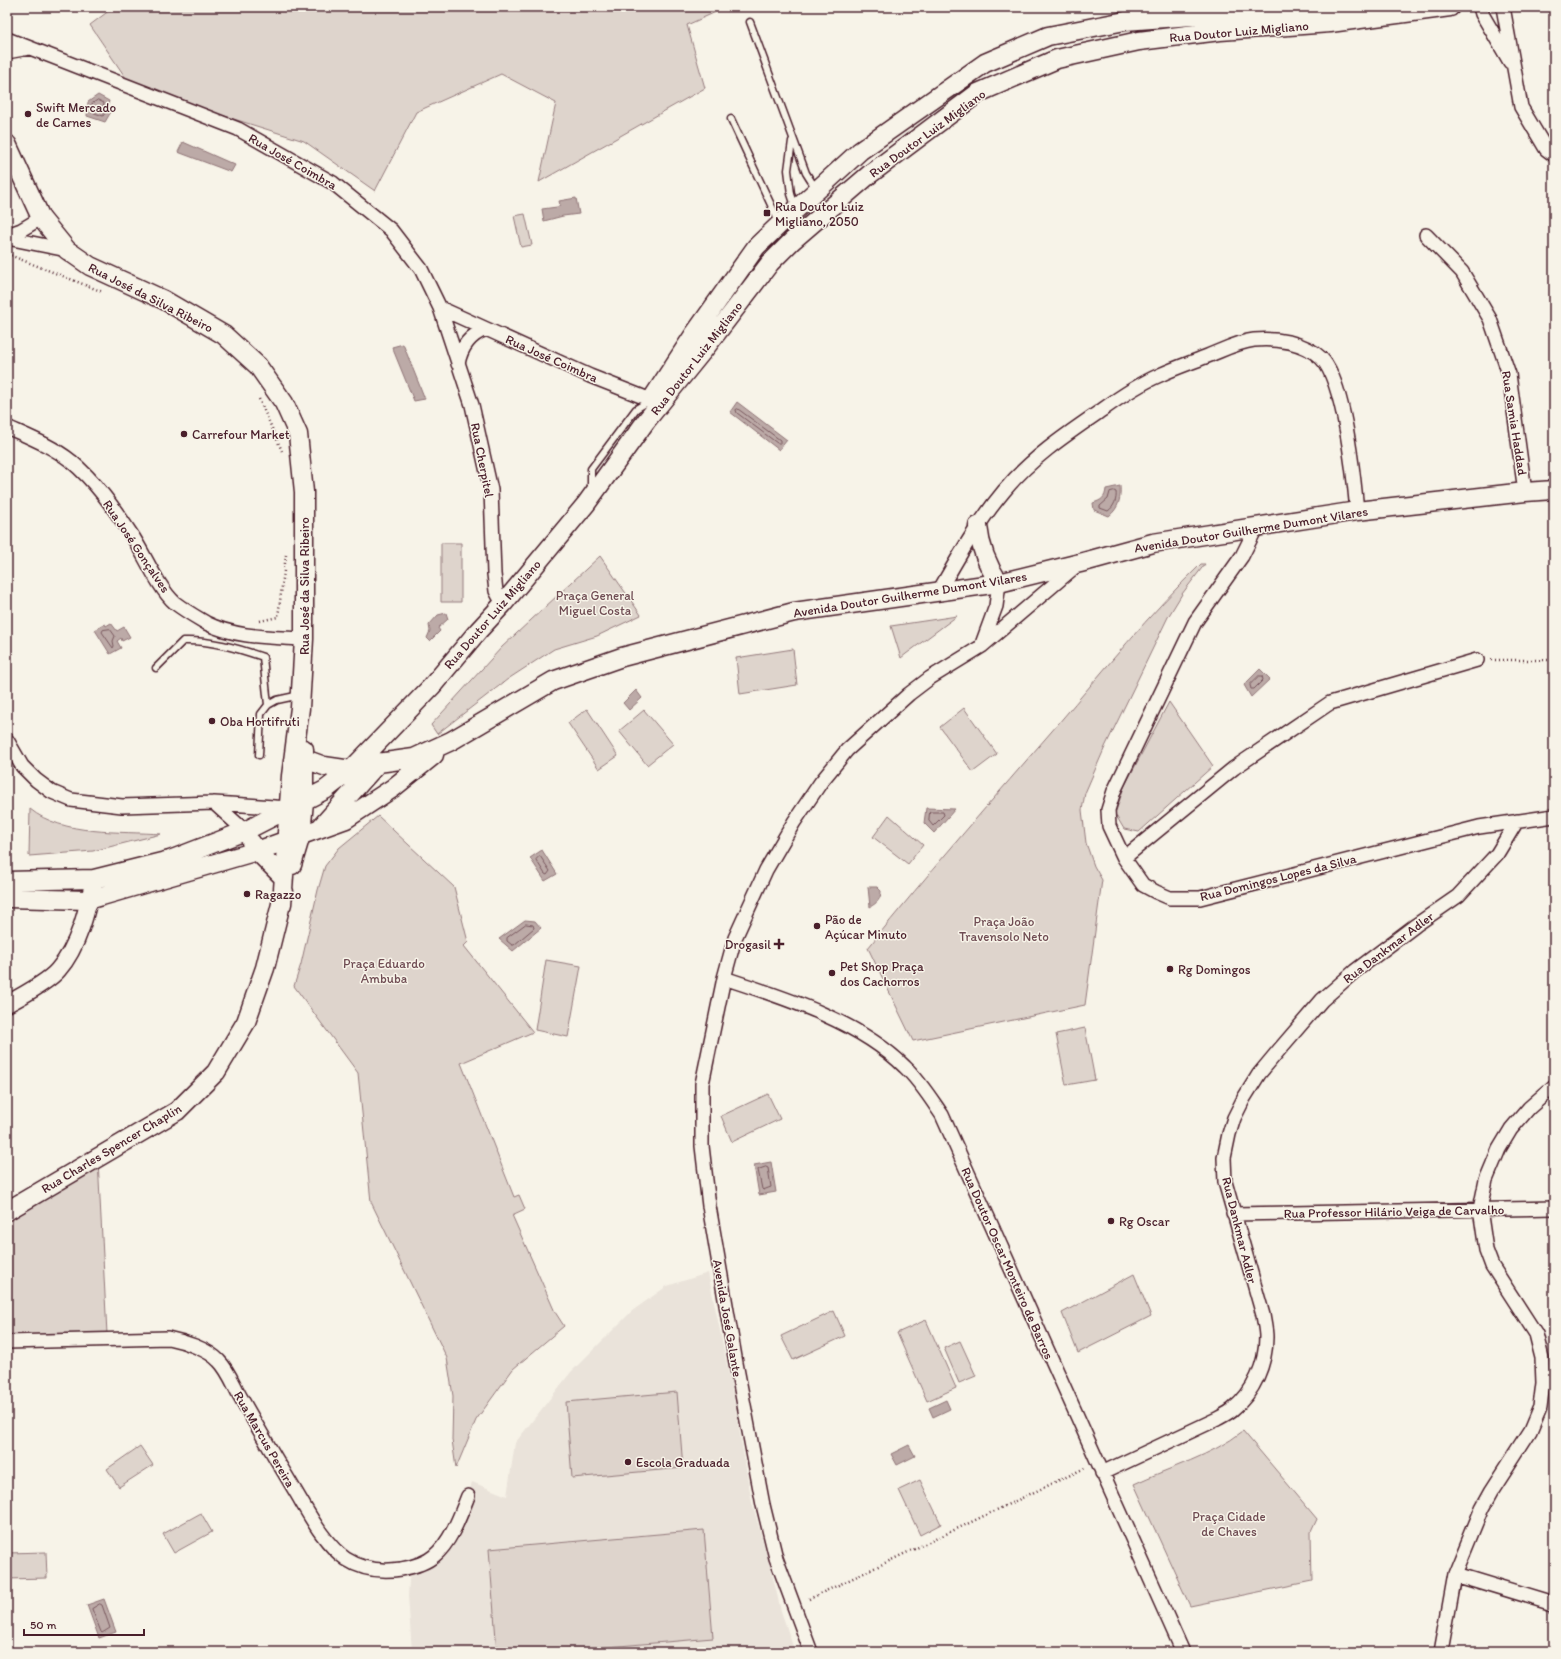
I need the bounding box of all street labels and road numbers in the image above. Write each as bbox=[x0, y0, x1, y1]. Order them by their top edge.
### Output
street label: Rua Doutor Luiz Migliano bbox=[1169, 18, 1310, 45]
street label: Rua Doutor Luiz Migliano bbox=[866, 86, 989, 181]
street label: Rua José Coimbra bbox=[246, 130, 340, 193]
street label: Rua José da Silva Ribeiro bbox=[86, 259, 216, 336]
street label: Rua Doutor Luiz Migliano bbox=[647, 298, 746, 418]
street label: Rua José Coimbra bbox=[503, 331, 600, 386]
street label: Rua Samia Haddad bbox=[1499, 370, 1530, 476]
street label: Rua Cherpitel bbox=[468, 421, 497, 499]
street label: Rua José Gonçalves bbox=[100, 497, 173, 596]
street label: Avenida Doutor Guilherme Dumont Vilares bbox=[1133, 504, 1369, 555]
street label: Rua José da Silva Ribeiro bbox=[297, 517, 312, 655]
street label: Rua Doutor Luiz Migliano bbox=[441, 556, 544, 672]
street label: Avenida Doutor Guilherme Dumont Vilares bbox=[792, 569, 1028, 620]
street label: Rua Domingos Lopes da Silva bbox=[1198, 851, 1358, 904]
street label: Rua Dankmar Adler bbox=[1340, 908, 1437, 986]
street label: Rua Charles Spencer Chaplin bbox=[39, 1100, 185, 1196]
street label: Rua Doutor Oscar Monteiro de Barros bbox=[958, 1165, 1057, 1362]
street label: Rua Dankmar Adler bbox=[1219, 1175, 1260, 1286]
street label: Rua Professor Hilário Veiga de Carvalho bbox=[1284, 1202, 1505, 1221]
street label: Avenida José Galante bbox=[710, 1258, 745, 1378]
street label: Rua Marcus Pereira bbox=[231, 1389, 298, 1490]

